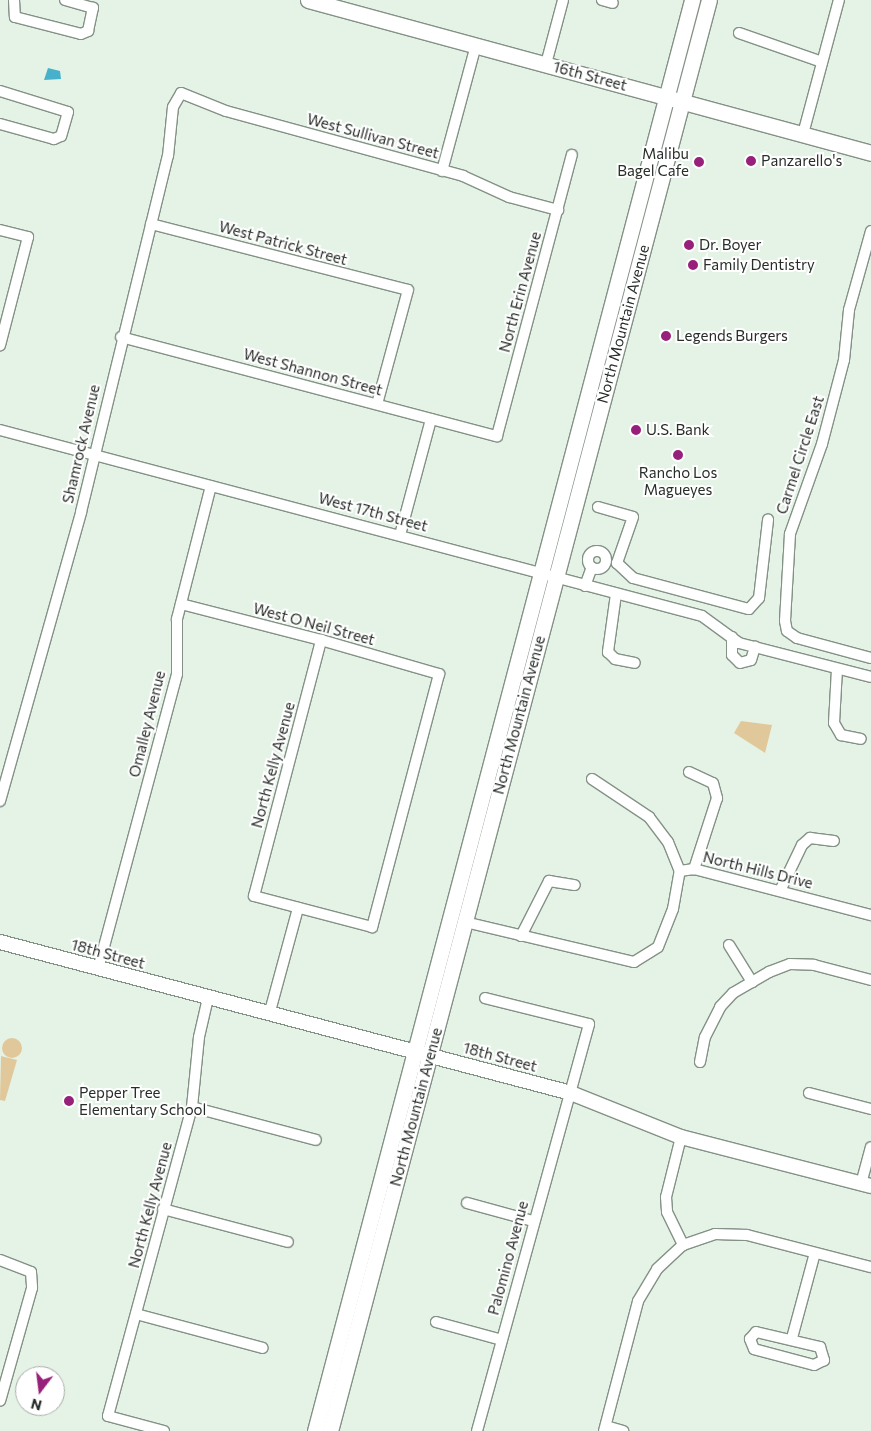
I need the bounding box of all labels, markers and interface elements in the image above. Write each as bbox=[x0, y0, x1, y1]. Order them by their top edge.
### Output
street label: 16th Street bbox=[551, 58, 629, 94]
street label: West Sullivan Street bbox=[305, 110, 441, 162]
place label: Malibu Bagel Cafe bbox=[617, 144, 689, 179]
place label: Panzarello's bbox=[761, 152, 842, 170]
marker: Panzarello's bbox=[745, 155, 757, 167]
marker: Malibu Bagel Cafe bbox=[693, 156, 705, 168]
street label: West Patrick Street bbox=[217, 217, 349, 269]
street label: North Erin Avenue bbox=[495, 230, 545, 354]
place label: Dr. Boyer bbox=[699, 236, 761, 254]
marker: Dr. Boyer bbox=[683, 239, 695, 251]
street label: North Mountain Avenue bbox=[593, 243, 653, 405]
place label: Family Dentistry bbox=[703, 256, 815, 274]
marker: Family Dentistry bbox=[687, 259, 699, 271]
place label: Legends Burgers bbox=[676, 327, 788, 345]
marker: Legends Burgers bbox=[660, 330, 672, 342]
street label: West Shannon Street bbox=[241, 345, 385, 399]
street label: Shamrock Avenue bbox=[59, 383, 103, 505]
street label: Carmel Circle East bbox=[772, 394, 828, 516]
place label: U.S. Bank bbox=[646, 421, 710, 439]
marker: U.S. Bank bbox=[630, 424, 642, 436]
marker: Rancho Los Magueyes bbox=[672, 449, 684, 461]
place label: Rancho Los Magueyes bbox=[639, 463, 717, 498]
street label: West 17th Street bbox=[316, 489, 430, 535]
street label: West O Neil Street bbox=[251, 599, 377, 649]
street label: North Mountain Avenue bbox=[489, 634, 549, 796]
street label: Omalley Avenue bbox=[125, 669, 169, 779]
street label: North Kelly Avenue bbox=[248, 700, 298, 830]
street label: North Hills Drive bbox=[701, 848, 815, 892]
street label: 18th Street bbox=[69, 936, 147, 972]
street label: North Mountain Avenue bbox=[386, 1026, 446, 1188]
street label: 18th Street bbox=[461, 1039, 539, 1075]
place label: Pepper Tree Elementary School bbox=[79, 1083, 206, 1118]
marker: Pepper Tree Elementary School bbox=[63, 1095, 75, 1107]
street label: North Kelly Avenue bbox=[125, 1140, 175, 1270]
street label: Palomino Avenue bbox=[484, 1199, 532, 1317]
north arrow bbox=[15, 1366, 65, 1416]
text: N bbox=[29, 1395, 44, 1415]

